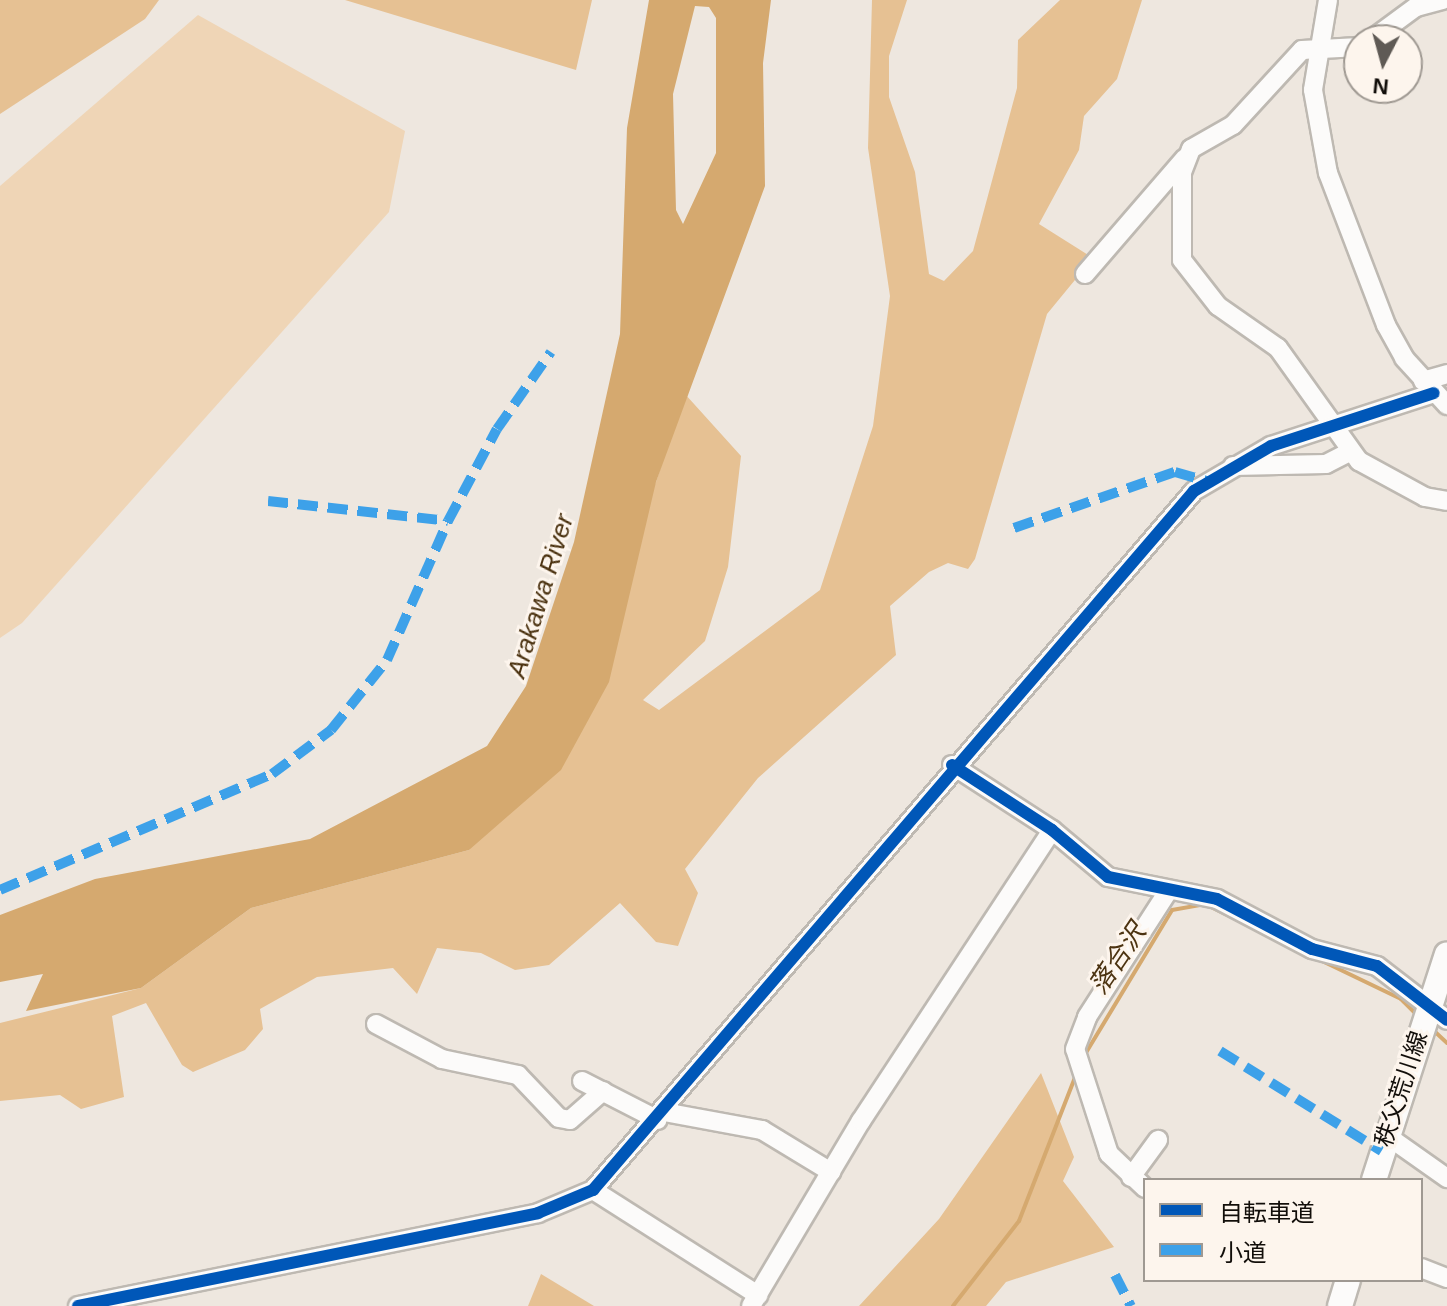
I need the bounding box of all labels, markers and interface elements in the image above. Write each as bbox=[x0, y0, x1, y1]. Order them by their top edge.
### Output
north arrow bbox=[1343, 24, 1423, 104]
text: N bbox=[1371, 73, 1390, 100]
water label: Arakawa River bbox=[501, 511, 581, 681]
water label: 落合沢 bbox=[1083, 918, 1153, 1000]
street label: 秩父荒川線 bbox=[1369, 1027, 1433, 1151]
legend bbox=[1143, 1178, 1423, 1282]
text: 自転車道 bbox=[1219, 1199, 1315, 1226]
text: 小道 bbox=[1219, 1239, 1267, 1266]

